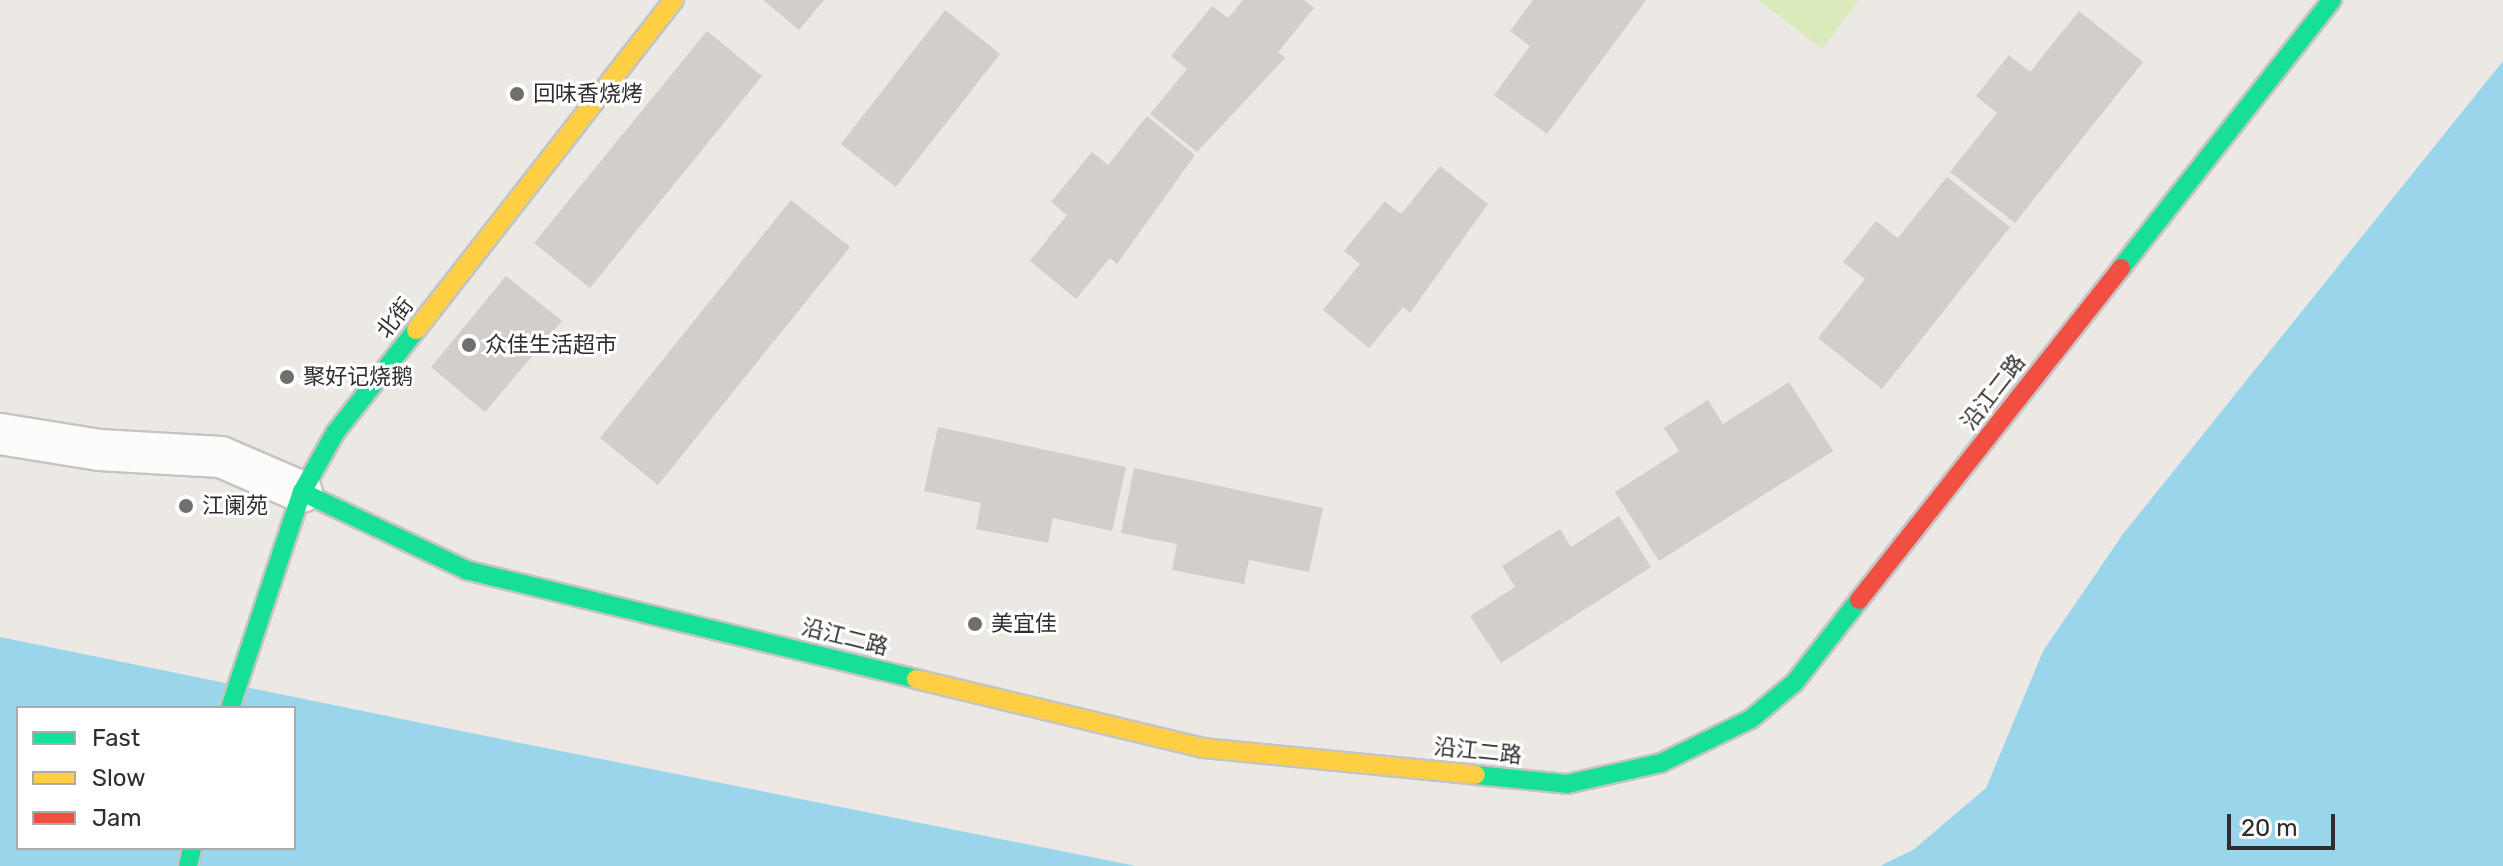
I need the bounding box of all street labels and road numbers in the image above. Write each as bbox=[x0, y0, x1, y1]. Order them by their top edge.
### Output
street label: 北街 bbox=[371, 293, 419, 343]
street label: 沿江二路 bbox=[1956, 349, 2030, 435]
street label: 沿江二路 bbox=[799, 614, 891, 660]
street label: 沿江二路 bbox=[1433, 733, 1523, 769]

